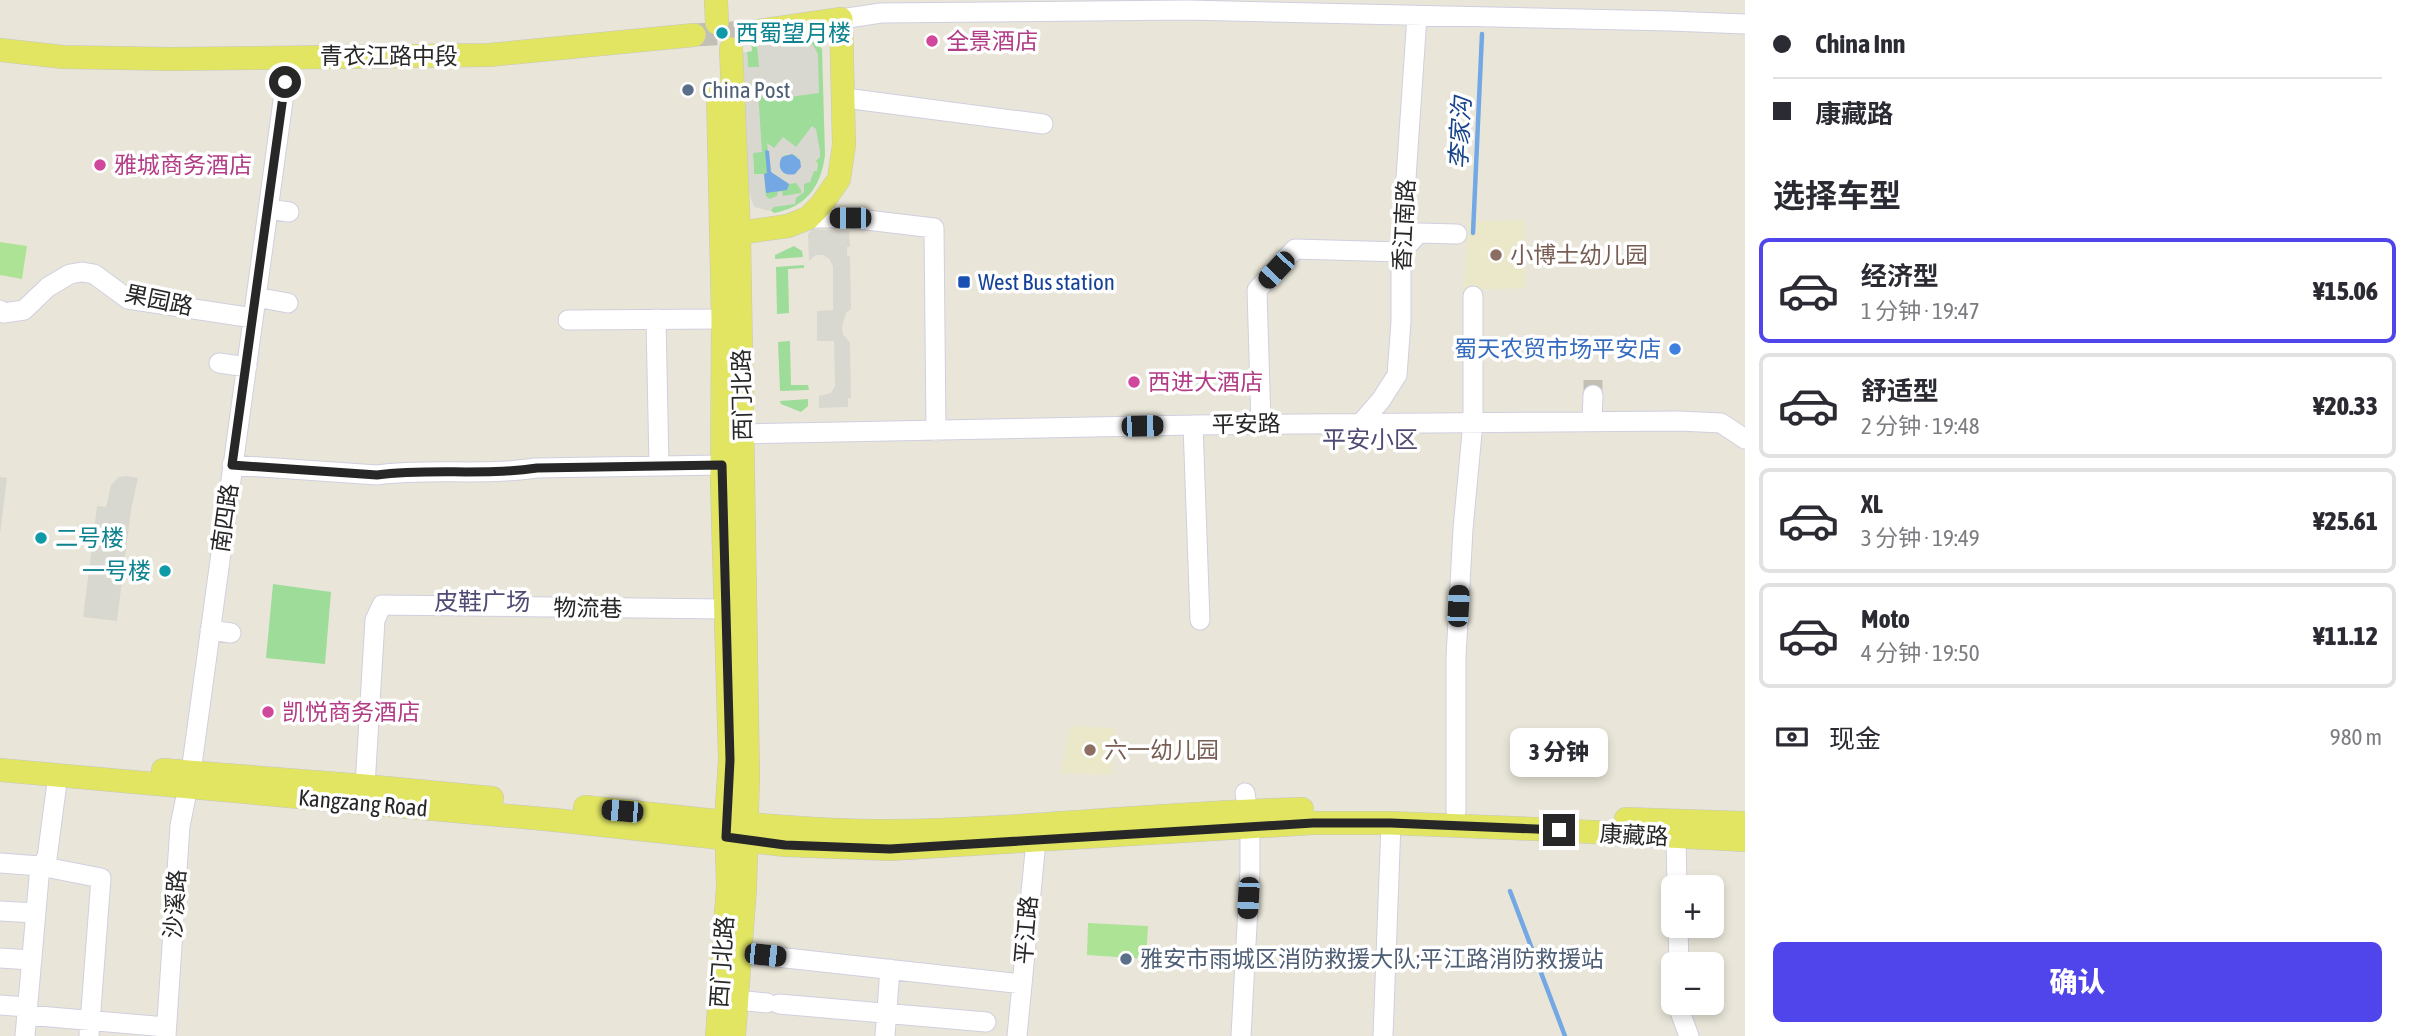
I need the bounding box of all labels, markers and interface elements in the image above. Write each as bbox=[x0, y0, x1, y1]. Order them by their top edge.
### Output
place label: 西蜀望月楼 bbox=[736, 20, 851, 46]
marker: 西蜀望月楼 bbox=[714, 25, 730, 41]
place label: 全景酒店 bbox=[946, 28, 1038, 54]
text: China Inn bbox=[1815, 29, 1905, 59]
marker: 全景酒店 bbox=[924, 33, 940, 49]
street label: 青衣江路中段 bbox=[320, 43, 458, 69]
route start bbox=[269, 66, 301, 98]
place label: China Post bbox=[702, 77, 790, 103]
marker: China Post bbox=[680, 82, 696, 98]
water label: 李家沟 bbox=[1445, 93, 1476, 170]
text: 康藏路 bbox=[1815, 99, 1893, 129]
place label: 雅城商务酒店 bbox=[114, 152, 252, 178]
marker: 雅城商务酒店 bbox=[92, 157, 108, 173]
text: 选择车型 bbox=[1773, 177, 1901, 214]
street label: 香江南路 bbox=[1389, 178, 1419, 272]
car bbox=[830, 208, 872, 229]
place label: 小博士幼儿园 bbox=[1510, 242, 1648, 268]
car bbox=[1254, 247, 1299, 293]
marker: 小博士幼儿园 bbox=[1488, 247, 1504, 263]
icon: car bbox=[1777, 259, 1840, 322]
text: 经济型 bbox=[1861, 261, 1939, 291]
place label: West Bus station bbox=[978, 269, 1115, 295]
marker: West Bus station bbox=[956, 274, 972, 290]
text: ¥15.06 bbox=[2313, 276, 2378, 306]
street label: 果园路 bbox=[123, 280, 195, 320]
text: 1 分钟 · 19:47 bbox=[1861, 298, 1980, 324]
place label: 蜀天农贸市场平安店 bbox=[1454, 336, 1661, 362]
marker: 蜀天农贸市场平安店 bbox=[1667, 341, 1683, 357]
street label: 西门北路 bbox=[728, 349, 756, 441]
place label: 西进大酒店 bbox=[1148, 369, 1263, 395]
marker: 西进大酒店 bbox=[1126, 374, 1142, 390]
icon: car bbox=[1777, 374, 1840, 437]
text: 舒适型 bbox=[1861, 376, 1939, 406]
text: ¥20.33 bbox=[2313, 391, 2378, 421]
street label: 平安路 bbox=[1211, 410, 1281, 438]
text: 2 分钟 · 19:48 bbox=[1861, 413, 1980, 439]
car bbox=[1121, 415, 1164, 437]
district label: 平安小区 bbox=[1322, 426, 1418, 453]
street label: 南四路 bbox=[207, 482, 243, 554]
icon: car bbox=[1777, 489, 1840, 552]
text: XL bbox=[1861, 489, 1883, 519]
text: ¥25.61 bbox=[2313, 506, 2378, 536]
place label: 二号楼 bbox=[55, 525, 124, 551]
text: 3 分钟 · 19:49 bbox=[1861, 525, 1980, 551]
marker: 二号楼 bbox=[33, 530, 49, 546]
place label: 一号楼 bbox=[82, 558, 151, 584]
marker: 一号楼 bbox=[157, 563, 173, 579]
car bbox=[1447, 584, 1470, 628]
district label: 皮鞋广场 bbox=[434, 588, 530, 615]
street label: 物流巷 bbox=[553, 594, 623, 622]
icon: car bbox=[1777, 604, 1840, 667]
text: Moto bbox=[1861, 604, 1910, 634]
text: ¥11.12 bbox=[2313, 621, 2378, 651]
text: 4 分钟 · 19:50 bbox=[1861, 640, 1980, 666]
place label: 凯悦商务酒店 bbox=[282, 699, 420, 725]
marker: 凯悦商务酒店 bbox=[260, 704, 276, 720]
icon: cash bbox=[1773, 718, 1811, 756]
text: 现金 bbox=[1829, 724, 1881, 754]
text: 980 m bbox=[2330, 724, 2382, 750]
callout: 3 分钟 bbox=[1510, 728, 1608, 778]
place label: 六一幼儿园 bbox=[1104, 737, 1219, 763]
text: 3 分钟 bbox=[1529, 739, 1589, 765]
marker: 六一幼儿园 bbox=[1082, 742, 1098, 758]
street label: Kangzang Road bbox=[297, 784, 429, 822]
car bbox=[601, 799, 644, 823]
route end bbox=[1543, 814, 1575, 846]
street label: 康藏路 bbox=[1599, 820, 1669, 850]
street label: 沙溪路 bbox=[160, 869, 190, 939]
map controls bbox=[1661, 875, 1724, 1015]
button: + bbox=[1661, 875, 1724, 938]
car bbox=[1237, 876, 1260, 920]
street label: 平江路 bbox=[1010, 894, 1042, 966]
street label: 西门北路 bbox=[706, 915, 738, 1009]
car bbox=[744, 942, 787, 968]
button: 确认 bbox=[1773, 942, 2382, 1022]
place label: 雅安市雨城区消防救援大队;平江路消防救援站 bbox=[1140, 946, 1604, 972]
marker: 雅安市雨城区消防救援大队;平江路消防救援站 bbox=[1118, 951, 1134, 967]
button: − bbox=[1661, 952, 1724, 1015]

